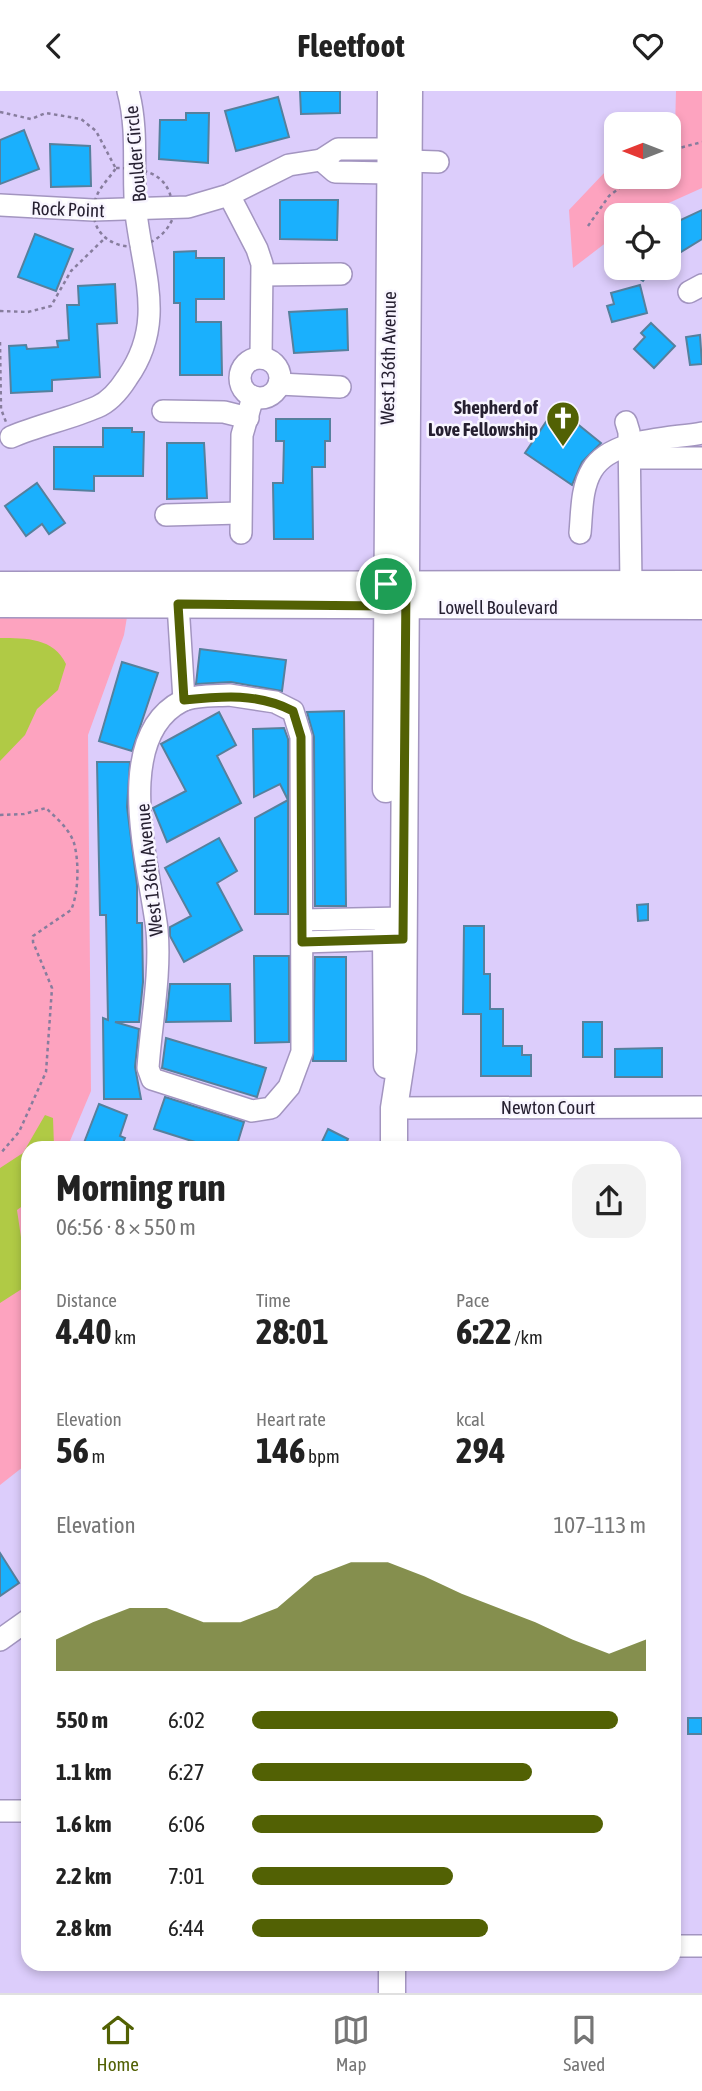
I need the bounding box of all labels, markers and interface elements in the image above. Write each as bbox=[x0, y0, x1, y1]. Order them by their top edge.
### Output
icon: back bbox=[35, 27, 73, 65]
text: Fleetfoot bbox=[297, 27, 405, 64]
icon: heart bbox=[629, 27, 667, 65]
street label: Boulder Circle bbox=[120, 105, 150, 203]
north arrow bbox=[604, 112, 681, 189]
map controls bbox=[604, 112, 681, 280]
street label: Rock Point bbox=[31, 197, 105, 221]
button: locate bbox=[604, 203, 681, 280]
street label: West 136th Avenue bbox=[376, 291, 400, 425]
place label: Shepherd of Love Fellowship bbox=[428, 396, 539, 440]
church icon: Shepherd of Love Fellowship bbox=[544, 399, 582, 448]
pin bbox=[356, 554, 416, 614]
icon: arrive bbox=[367, 565, 405, 603]
street label: Lowell Boulevard bbox=[438, 596, 558, 618]
street label: West 136th Avenue bbox=[131, 803, 167, 937]
street label: Newton Court bbox=[501, 1096, 595, 1118]
button: share bbox=[572, 1164, 646, 1238]
text: Morning run bbox=[56, 1166, 226, 1209]
text: 06:56 · 8 × 550 m bbox=[56, 1214, 196, 1240]
text: Distance bbox=[56, 1289, 117, 1311]
text: Time bbox=[256, 1289, 291, 1311]
text: Pace bbox=[456, 1289, 489, 1311]
text: 4.40 bbox=[56, 1311, 112, 1351]
text: 28:01 bbox=[256, 1311, 329, 1351]
text: 6:22 bbox=[456, 1311, 512, 1351]
text: km bbox=[112, 1326, 136, 1348]
text: /km bbox=[512, 1326, 543, 1348]
text: Elevation bbox=[56, 1408, 122, 1430]
text: Heart rate bbox=[256, 1408, 326, 1430]
text: kcal bbox=[456, 1408, 485, 1430]
text: 56 bbox=[56, 1430, 89, 1470]
text: 146 bbox=[256, 1430, 305, 1470]
text: 294 bbox=[456, 1430, 505, 1470]
text: m bbox=[89, 1445, 105, 1467]
text: bpm bbox=[305, 1445, 340, 1467]
text: Elevation bbox=[56, 1512, 136, 1538]
text: 107–113 m bbox=[553, 1512, 646, 1538]
text: 550 m bbox=[56, 1707, 108, 1733]
text: 6:02 bbox=[168, 1707, 205, 1733]
text: 1.1 km bbox=[56, 1759, 112, 1785]
text: 6:27 bbox=[168, 1759, 205, 1785]
text: 1.6 km bbox=[56, 1811, 112, 1837]
text: 6:06 bbox=[168, 1811, 205, 1837]
text: 2.2 km bbox=[56, 1863, 112, 1889]
text: 7:01 bbox=[168, 1863, 205, 1889]
text: 2.8 km bbox=[56, 1915, 112, 1941]
text: 6:44 bbox=[168, 1915, 205, 1941]
tab: Home bbox=[97, 2011, 139, 2075]
tab: Map bbox=[332, 2011, 370, 2075]
tab: Saved bbox=[563, 2011, 605, 2075]

